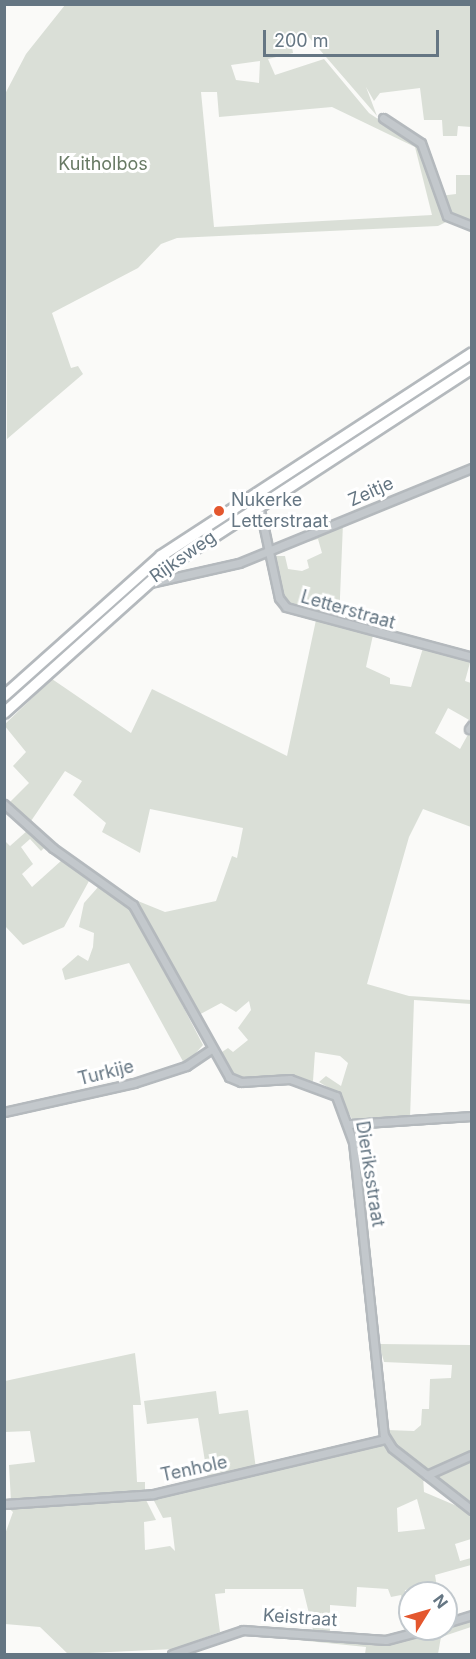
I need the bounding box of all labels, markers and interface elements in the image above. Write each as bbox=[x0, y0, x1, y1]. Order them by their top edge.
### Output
scale bar bbox=[266, 18, 442, 56]
text: 200 m bbox=[274, 30, 329, 51]
park label: Kuitholbos bbox=[58, 153, 148, 175]
street label: Zeitje bbox=[345, 473, 397, 511]
place label: Nukerke Letterstraat bbox=[231, 490, 328, 532]
marker: Nukerke Letterstraat bbox=[212, 504, 226, 518]
street label: Rijksweg bbox=[146, 526, 220, 588]
street label: Letterstraat bbox=[298, 586, 398, 634]
street label: Turkije bbox=[76, 1056, 136, 1090]
street label: Dieriksstraat bbox=[351, 1120, 389, 1228]
street label: Tenhole bbox=[159, 1451, 229, 1487]
north arrow bbox=[398, 1581, 458, 1641]
text: N bbox=[429, 1590, 452, 1612]
street label: Keistraat bbox=[262, 1605, 338, 1631]

